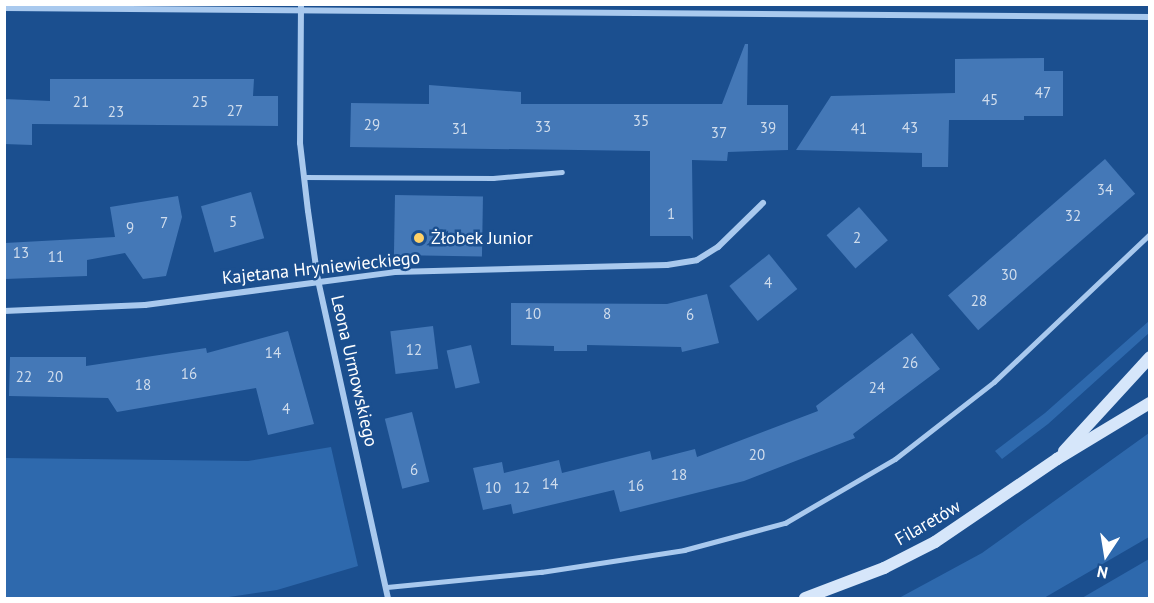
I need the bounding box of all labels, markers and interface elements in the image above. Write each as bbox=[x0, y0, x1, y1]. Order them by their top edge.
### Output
house number: 47 bbox=[1035, 84, 1051, 102]
house number: 45 bbox=[982, 91, 998, 109]
house number: 21 bbox=[73, 93, 89, 111]
house number: 25 bbox=[192, 93, 208, 111]
house number: 27 bbox=[227, 102, 243, 120]
house number: 23 bbox=[108, 103, 124, 121]
house number: 35 bbox=[633, 112, 649, 130]
house number: 29 bbox=[364, 116, 380, 134]
house number: 33 bbox=[535, 118, 551, 136]
house number: 39 bbox=[760, 119, 776, 137]
house number: 43 bbox=[902, 119, 918, 137]
house number: 31 bbox=[452, 120, 468, 138]
house number: 41 bbox=[851, 120, 867, 138]
house number: 37 bbox=[711, 124, 727, 142]
house number: 34 bbox=[1097, 181, 1113, 199]
house number: 1 bbox=[667, 205, 675, 223]
house number: 32 bbox=[1065, 207, 1081, 225]
house number: 5 bbox=[229, 213, 237, 231]
house number: 7 bbox=[160, 214, 168, 232]
house number: 9 bbox=[126, 219, 134, 237]
place label: Żłobek Junior bbox=[431, 227, 533, 249]
house number: 2 bbox=[853, 229, 861, 247]
marker: Żłobek Junior bbox=[412, 231, 426, 245]
house number: 13 bbox=[13, 244, 29, 262]
street label: Kajetana Hryniewieckiego bbox=[221, 247, 421, 289]
house number: 11 bbox=[48, 248, 64, 266]
house number: 30 bbox=[1001, 266, 1017, 284]
house number: 4 bbox=[764, 274, 772, 292]
house number: 28 bbox=[971, 292, 987, 310]
street label: Leona Urmowskiego bbox=[326, 293, 382, 449]
house number: 10 bbox=[525, 305, 541, 323]
house number: 8 bbox=[603, 305, 611, 323]
house number: 6 bbox=[686, 306, 694, 324]
house number: 12 bbox=[406, 341, 422, 359]
house number: 14 bbox=[265, 344, 281, 362]
house number: 26 bbox=[902, 354, 918, 372]
house number: 16 bbox=[181, 365, 197, 383]
house number: 22 bbox=[16, 368, 32, 386]
house number: 20 bbox=[47, 368, 63, 386]
house number: 18 bbox=[135, 376, 151, 394]
house number: 24 bbox=[869, 379, 885, 397]
house number: 4 bbox=[282, 400, 290, 418]
house number: 20 bbox=[749, 446, 765, 464]
house number: 6 bbox=[410, 461, 418, 479]
house number: 18 bbox=[671, 466, 687, 484]
house number: 14 bbox=[542, 475, 558, 493]
house number: 16 bbox=[628, 477, 644, 495]
house number: 10 bbox=[485, 479, 501, 497]
house number: 12 bbox=[514, 479, 530, 497]
street label: Filaretów bbox=[891, 496, 965, 550]
north arrow bbox=[1076, 525, 1136, 585]
text: N bbox=[1095, 562, 1109, 583]

